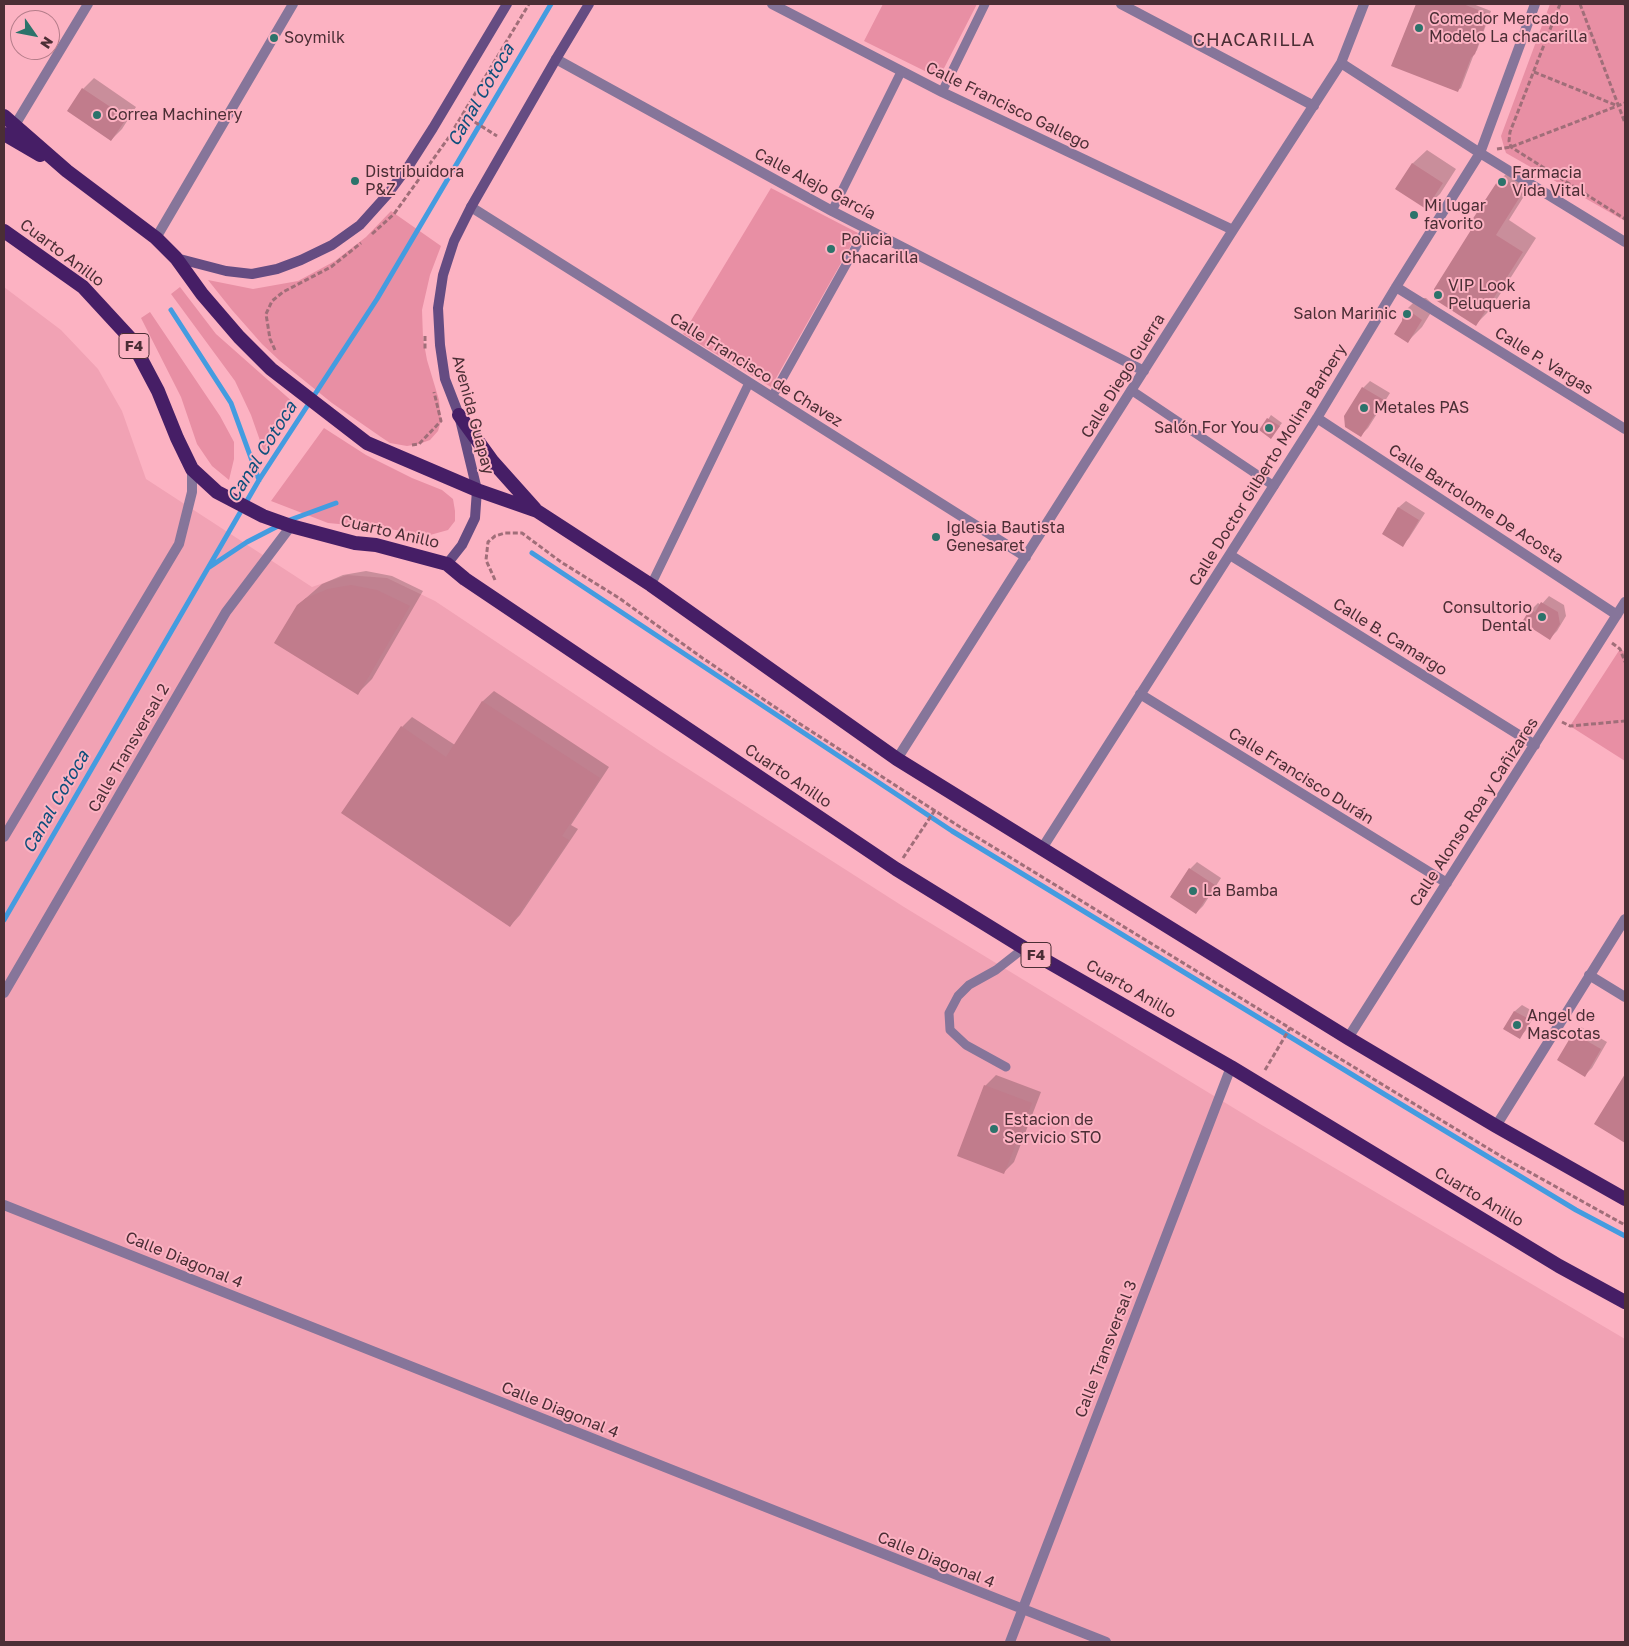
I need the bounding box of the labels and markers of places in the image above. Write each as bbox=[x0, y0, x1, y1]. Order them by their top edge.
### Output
place label: Comedor Mercado Modelo La chacarilla bbox=[1429, 9, 1588, 47]
marker: Comedor Mercado Modelo La chacarilla bbox=[1413, 22, 1425, 34]
place label: Soymilk bbox=[284, 28, 345, 48]
marker: Soymilk bbox=[268, 32, 280, 44]
place label: Correa Machinery bbox=[107, 105, 243, 125]
marker: Correa Machinery bbox=[91, 109, 103, 121]
place label: Distribuidora P&Z bbox=[365, 162, 464, 200]
place label: Farmacia Vida Vital bbox=[1512, 163, 1585, 201]
marker: Distribuidora P&Z bbox=[349, 175, 361, 187]
marker: Farmacia Vida Vital bbox=[1496, 176, 1508, 188]
place label: Mi lugar favorito bbox=[1424, 196, 1486, 234]
marker: Mi lugar favorito bbox=[1408, 209, 1420, 221]
place label: Policia Chacarilla bbox=[841, 230, 918, 268]
marker: Policia Chacarilla bbox=[825, 243, 837, 255]
place label: VIP Look Peluqueria bbox=[1448, 276, 1531, 314]
marker: VIP Look Peluqueria bbox=[1432, 289, 1444, 301]
place label: Salon Marinic bbox=[1293, 304, 1397, 324]
marker: Salon Marinic bbox=[1401, 308, 1413, 320]
place label: Metales PAS bbox=[1374, 398, 1469, 418]
marker: Metales PAS bbox=[1358, 402, 1370, 414]
place label: Salón For You bbox=[1154, 418, 1259, 438]
marker: Salón For You bbox=[1263, 422, 1275, 434]
place label: Iglesia Bautista Genesaret bbox=[946, 518, 1065, 556]
marker: Iglesia Bautista Genesaret bbox=[930, 531, 942, 543]
place label: Consultorio Dental bbox=[1443, 598, 1532, 636]
marker: Consultorio Dental bbox=[1536, 611, 1548, 623]
place label: La Bamba bbox=[1203, 881, 1278, 901]
marker: La Bamba bbox=[1187, 885, 1199, 897]
place label: Angel de Mascotas bbox=[1527, 1006, 1601, 1044]
marker: Angel de Mascotas bbox=[1511, 1019, 1523, 1031]
place label: Estacion de Servicio STO bbox=[1004, 1110, 1102, 1148]
marker: Estacion de Servicio STO bbox=[988, 1123, 1000, 1135]

